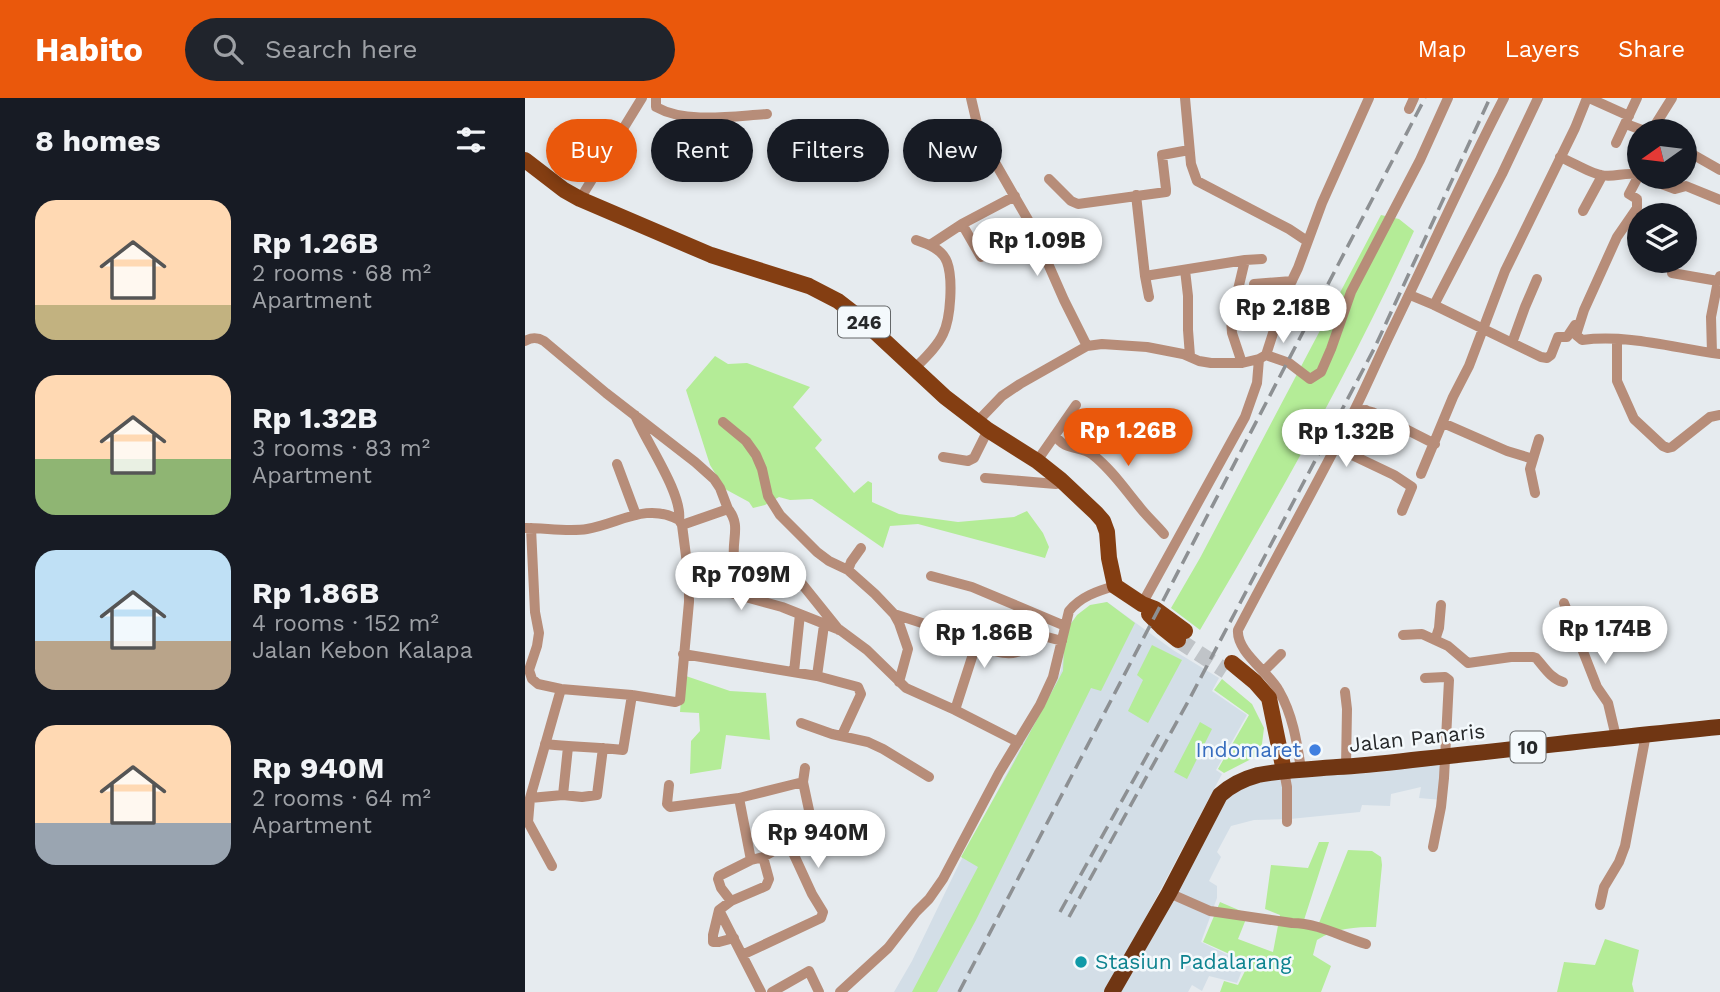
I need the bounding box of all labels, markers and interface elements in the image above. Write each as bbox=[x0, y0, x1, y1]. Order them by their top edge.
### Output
search box bbox=[185, 18, 675, 81]
text: Habito bbox=[35, 30, 143, 69]
icon: search bbox=[209, 30, 247, 68]
text: Search here bbox=[265, 34, 417, 64]
text: Map bbox=[1418, 35, 1466, 63]
text: Layers bbox=[1504, 35, 1580, 63]
text: Share bbox=[1618, 35, 1685, 63]
chip: Buy bbox=[546, 119, 637, 182]
chip: Rent bbox=[651, 119, 753, 182]
chip: Filters bbox=[767, 119, 889, 182]
chip: New bbox=[903, 119, 1002, 182]
north arrow bbox=[1627, 119, 1697, 189]
map controls bbox=[1627, 119, 1697, 273]
icon: filters bbox=[452, 121, 490, 159]
text: 8 homes bbox=[35, 123, 161, 158]
button: layers bbox=[1627, 203, 1697, 273]
pin: Rp 1.09B bbox=[965, 218, 1109, 278]
text: Rp 1.26B bbox=[252, 225, 378, 260]
text: Rp 1.09B bbox=[988, 227, 1086, 254]
icon: home bbox=[91, 228, 175, 312]
text: 2 rooms · 68 m² bbox=[252, 260, 431, 287]
pin: Rp 2.18B bbox=[1211, 286, 1355, 345]
text: Apartment bbox=[252, 287, 372, 314]
text: Rp 2.18B bbox=[1236, 294, 1330, 321]
road number: 246 bbox=[838, 306, 890, 338]
text: Rp 1.32B bbox=[252, 400, 378, 435]
icon: home bbox=[91, 403, 175, 487]
pin: Rp 1.26B bbox=[1056, 408, 1200, 468]
pin: Rp 1.32B bbox=[1274, 410, 1418, 469]
text: Rp 1.26B bbox=[1080, 417, 1176, 444]
text: Rp 1.32B bbox=[1298, 418, 1394, 445]
text: 3 rooms · 83 m² bbox=[252, 435, 430, 462]
text: Apartment bbox=[252, 462, 372, 489]
pin: Rp 709M bbox=[676, 552, 806, 612]
text: Rp 709M bbox=[691, 561, 791, 588]
text: Rp 1.86B bbox=[252, 575, 379, 610]
icon: home bbox=[91, 578, 175, 662]
pin: Rp 1.74B bbox=[1533, 606, 1677, 666]
text: 4 rooms · 152 m² bbox=[252, 610, 439, 637]
pin: Rp 1.86B bbox=[912, 610, 1056, 670]
text: Rp 1.74B bbox=[1558, 615, 1652, 642]
text: Rp 1.86B bbox=[935, 619, 1033, 646]
text: Jalan Kebon Kalapa bbox=[252, 637, 473, 664]
street label: Jalan Panaris bbox=[1348, 718, 1486, 757]
road number: 10 bbox=[1511, 732, 1545, 762]
place label: Indomaret bbox=[1195, 737, 1301, 762]
marker: Indomaret bbox=[1307, 742, 1323, 758]
text: Rp 940M bbox=[252, 750, 384, 785]
icon: home bbox=[91, 753, 175, 837]
text: 2 rooms · 64 m² bbox=[252, 785, 431, 812]
pin: Rp 940M bbox=[753, 810, 883, 870]
text: Apartment bbox=[252, 812, 372, 839]
text: Rp 940M bbox=[767, 819, 869, 846]
place label: Stasiun Padalarang bbox=[1095, 949, 1292, 974]
marker: Stasiun Padalarang bbox=[1073, 954, 1089, 970]

